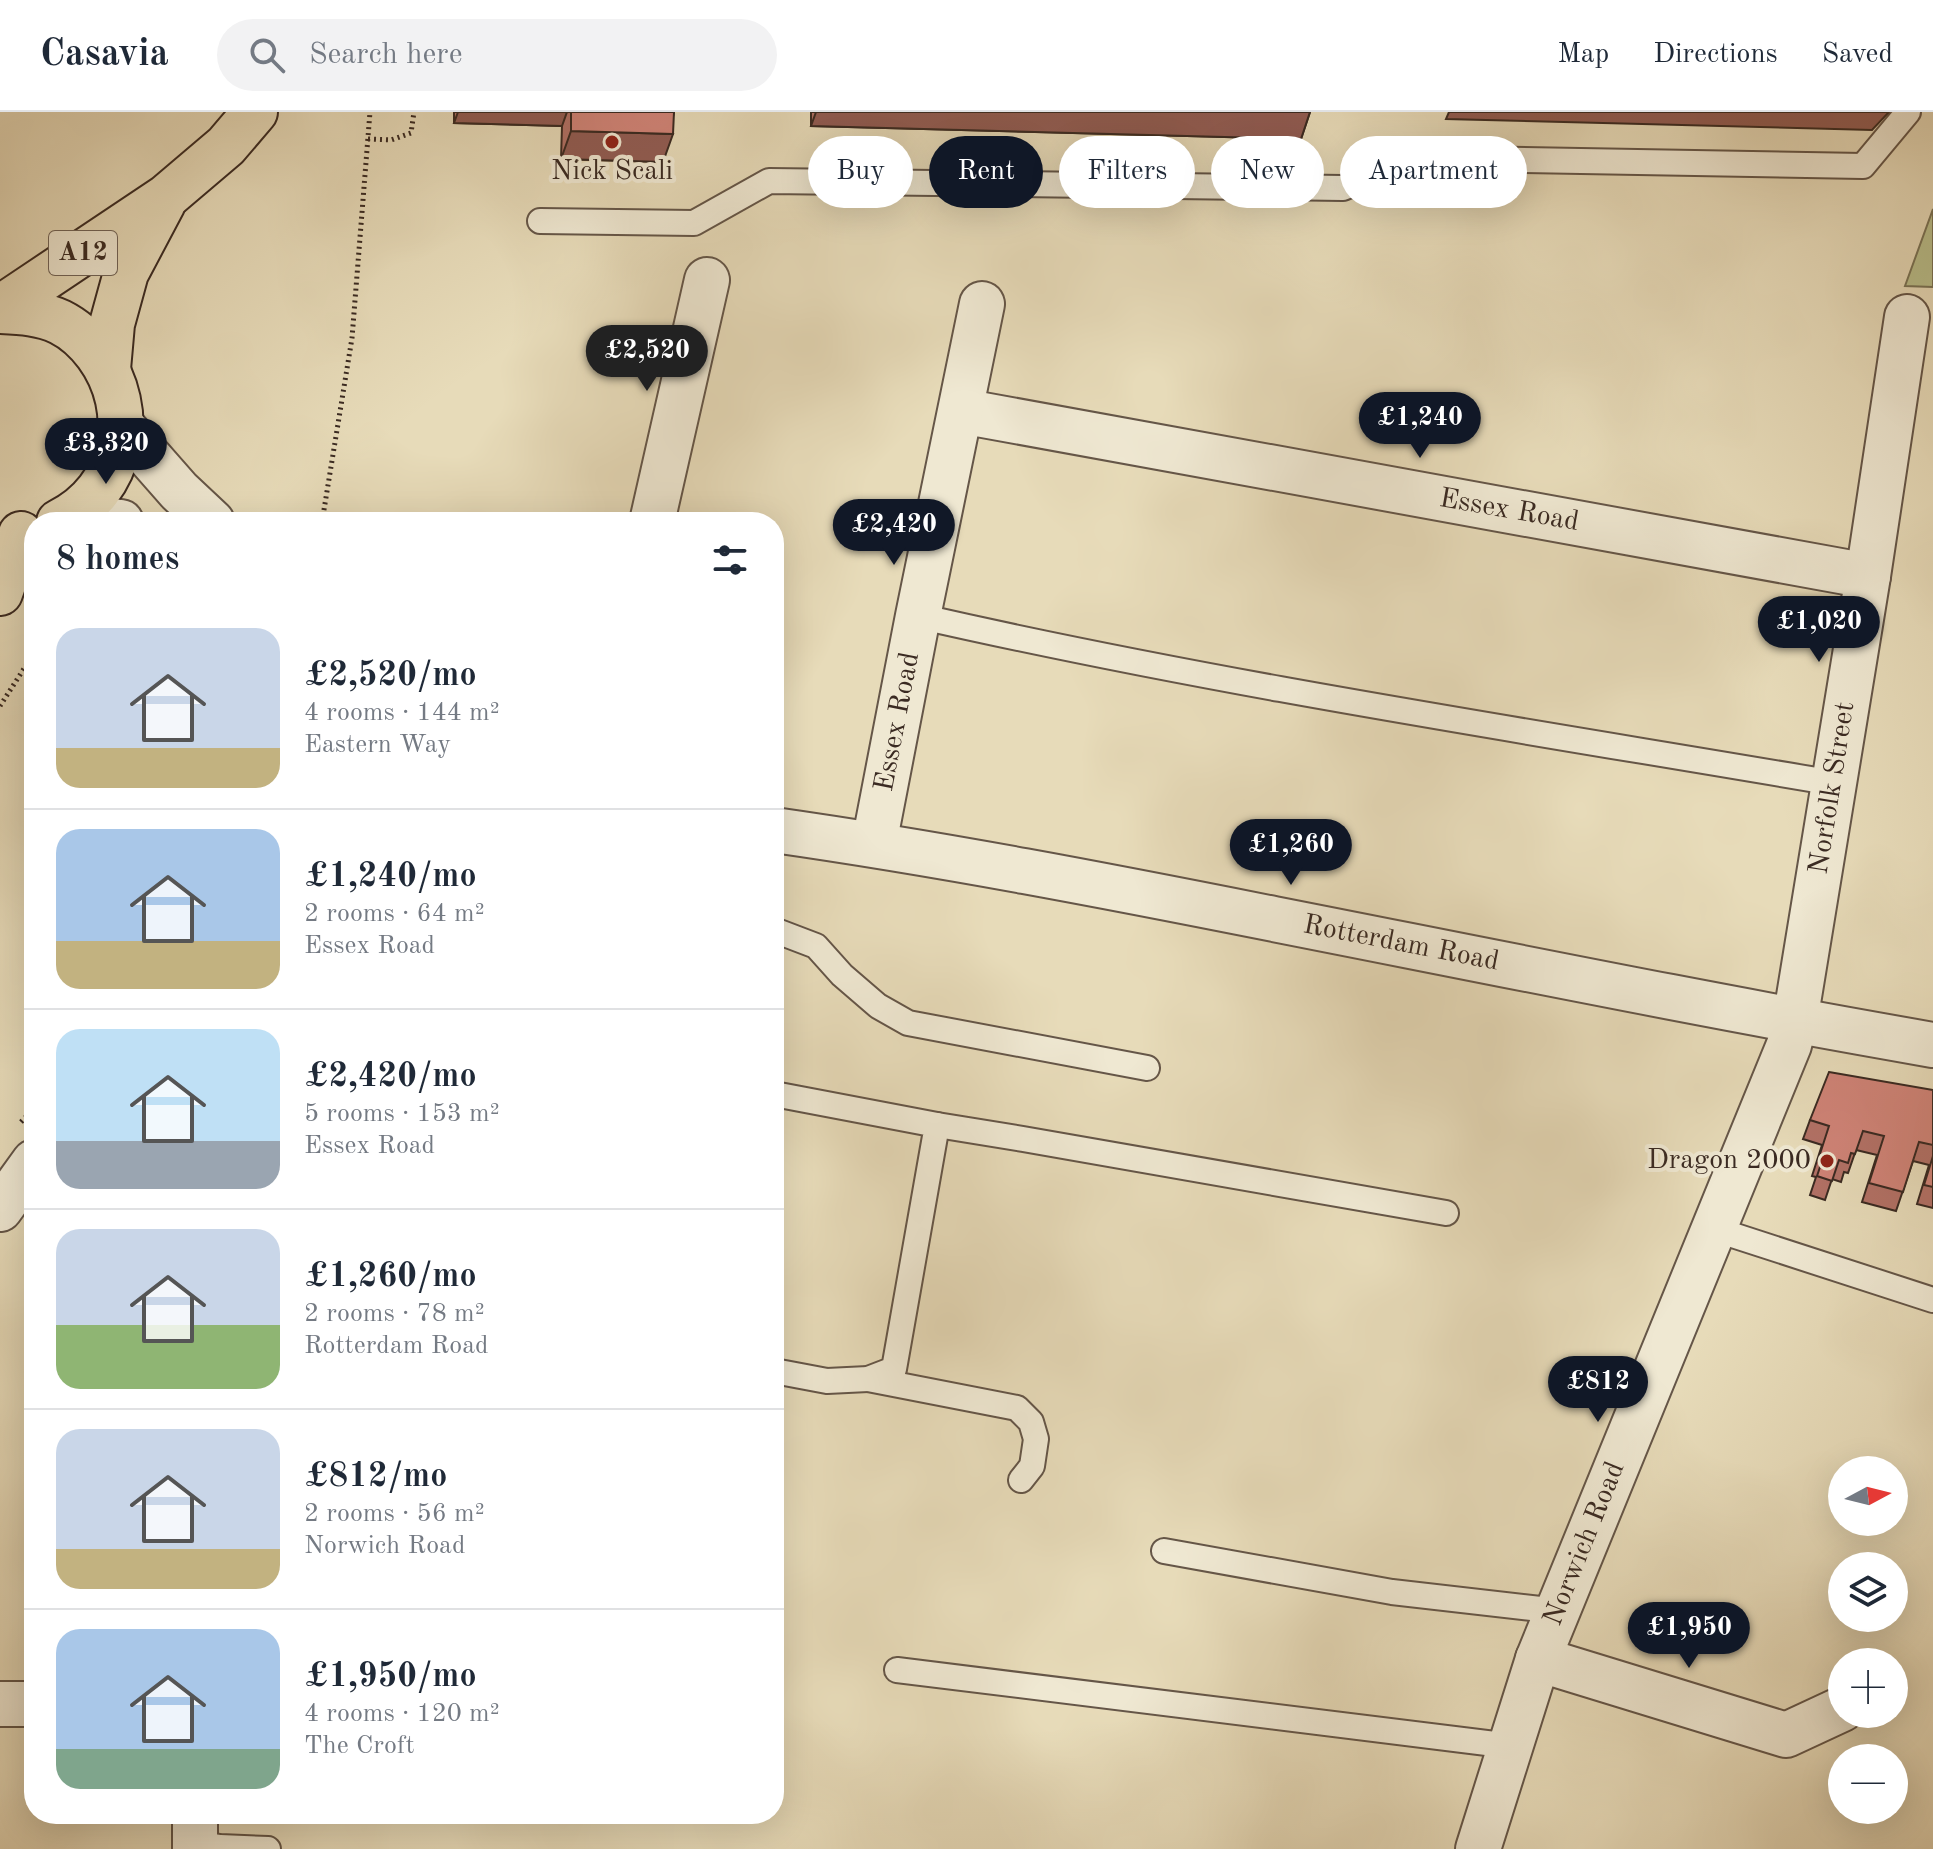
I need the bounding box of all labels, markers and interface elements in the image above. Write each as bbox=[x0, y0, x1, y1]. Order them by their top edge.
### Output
search box bbox=[217, 19, 777, 91]
icon: search bbox=[245, 33, 289, 77]
text: Casavia bbox=[40, 36, 169, 74]
text: Search here bbox=[309, 40, 462, 70]
text: Map bbox=[1557, 41, 1609, 69]
text: Directions bbox=[1653, 41, 1778, 69]
text: Saved bbox=[1822, 41, 1893, 69]
marker: Nick Scali bbox=[603, 133, 621, 151]
chip: Buy bbox=[808, 136, 913, 208]
chip: Rent bbox=[929, 136, 1043, 208]
chip: Filters bbox=[1059, 136, 1195, 208]
chip: New bbox=[1211, 136, 1324, 208]
chip: Apartment bbox=[1340, 136, 1527, 208]
place label: Nick Scali bbox=[551, 158, 673, 186]
road number: A12 bbox=[49, 231, 117, 275]
pin: £2,520 bbox=[582, 325, 712, 393]
text: £2,520 bbox=[604, 338, 690, 364]
pin: £1,240 bbox=[1355, 392, 1485, 460]
text: £1,240 bbox=[1377, 405, 1463, 431]
pin: £3,320 bbox=[41, 418, 171, 486]
text: £3,320 bbox=[63, 431, 149, 457]
street label: Essex Road bbox=[1437, 485, 1581, 537]
pin: £2,420 bbox=[829, 499, 959, 567]
text: £2,420 bbox=[851, 512, 937, 538]
icon: filters bbox=[708, 538, 752, 582]
text: 8 homes bbox=[56, 543, 179, 577]
pin: £1,020 bbox=[1754, 596, 1884, 664]
text: £1,020 bbox=[1776, 609, 1862, 635]
street label: Essex Road bbox=[871, 650, 925, 794]
text: £2,520/mo bbox=[304, 659, 477, 693]
icon: home bbox=[120, 660, 216, 756]
text: 4 rooms · 144 m² bbox=[304, 700, 500, 726]
street label: Norfolk Street bbox=[1806, 700, 1860, 876]
text: Eastern Way bbox=[304, 732, 451, 758]
pin: £1,260 bbox=[1226, 819, 1356, 887]
text: £1,260 bbox=[1248, 832, 1334, 858]
text: £1,240/mo bbox=[304, 860, 477, 894]
icon: home bbox=[120, 861, 216, 957]
text: 2 rooms · 64 m² bbox=[304, 901, 485, 927]
street label: Rotterdam Road bbox=[1301, 911, 1501, 977]
text: Essex Road bbox=[304, 933, 435, 959]
text: £2,420/mo bbox=[304, 1060, 477, 1094]
icon: home bbox=[120, 1061, 216, 1157]
text: 5 rooms · 153 m² bbox=[304, 1101, 500, 1127]
text: Essex Road bbox=[304, 1133, 435, 1159]
place label: Dragon 2000 bbox=[1647, 1147, 1811, 1175]
marker: Dragon 2000 bbox=[1818, 1152, 1836, 1170]
text: £1,260/mo bbox=[304, 1260, 477, 1294]
icon: home bbox=[120, 1261, 216, 1357]
text: 2 rooms · 78 m² bbox=[304, 1301, 485, 1327]
text: Rotterdam Road bbox=[304, 1333, 489, 1359]
pin: £812 bbox=[1551, 1356, 1645, 1424]
text: £812 bbox=[1566, 1369, 1630, 1395]
north arrow bbox=[1828, 1456, 1908, 1536]
map controls bbox=[1828, 1456, 1908, 1824]
street label: Norwich Road bbox=[1539, 1458, 1631, 1630]
text: £812/mo bbox=[304, 1460, 447, 1494]
icon: home bbox=[120, 1461, 216, 1557]
text: 2 rooms · 56 m² bbox=[304, 1501, 485, 1527]
text: Norwich Road bbox=[304, 1533, 465, 1559]
button: layers bbox=[1828, 1552, 1908, 1632]
pin: £1,950 bbox=[1624, 1602, 1754, 1670]
text: £1,950 bbox=[1646, 1615, 1732, 1641]
button: + bbox=[1828, 1648, 1908, 1728]
text: £1,950/mo bbox=[304, 1660, 477, 1694]
icon: home bbox=[120, 1661, 216, 1757]
text: 4 rooms · 120 m² bbox=[304, 1701, 500, 1727]
text: The Croft bbox=[304, 1733, 415, 1759]
button: − bbox=[1828, 1744, 1908, 1824]

